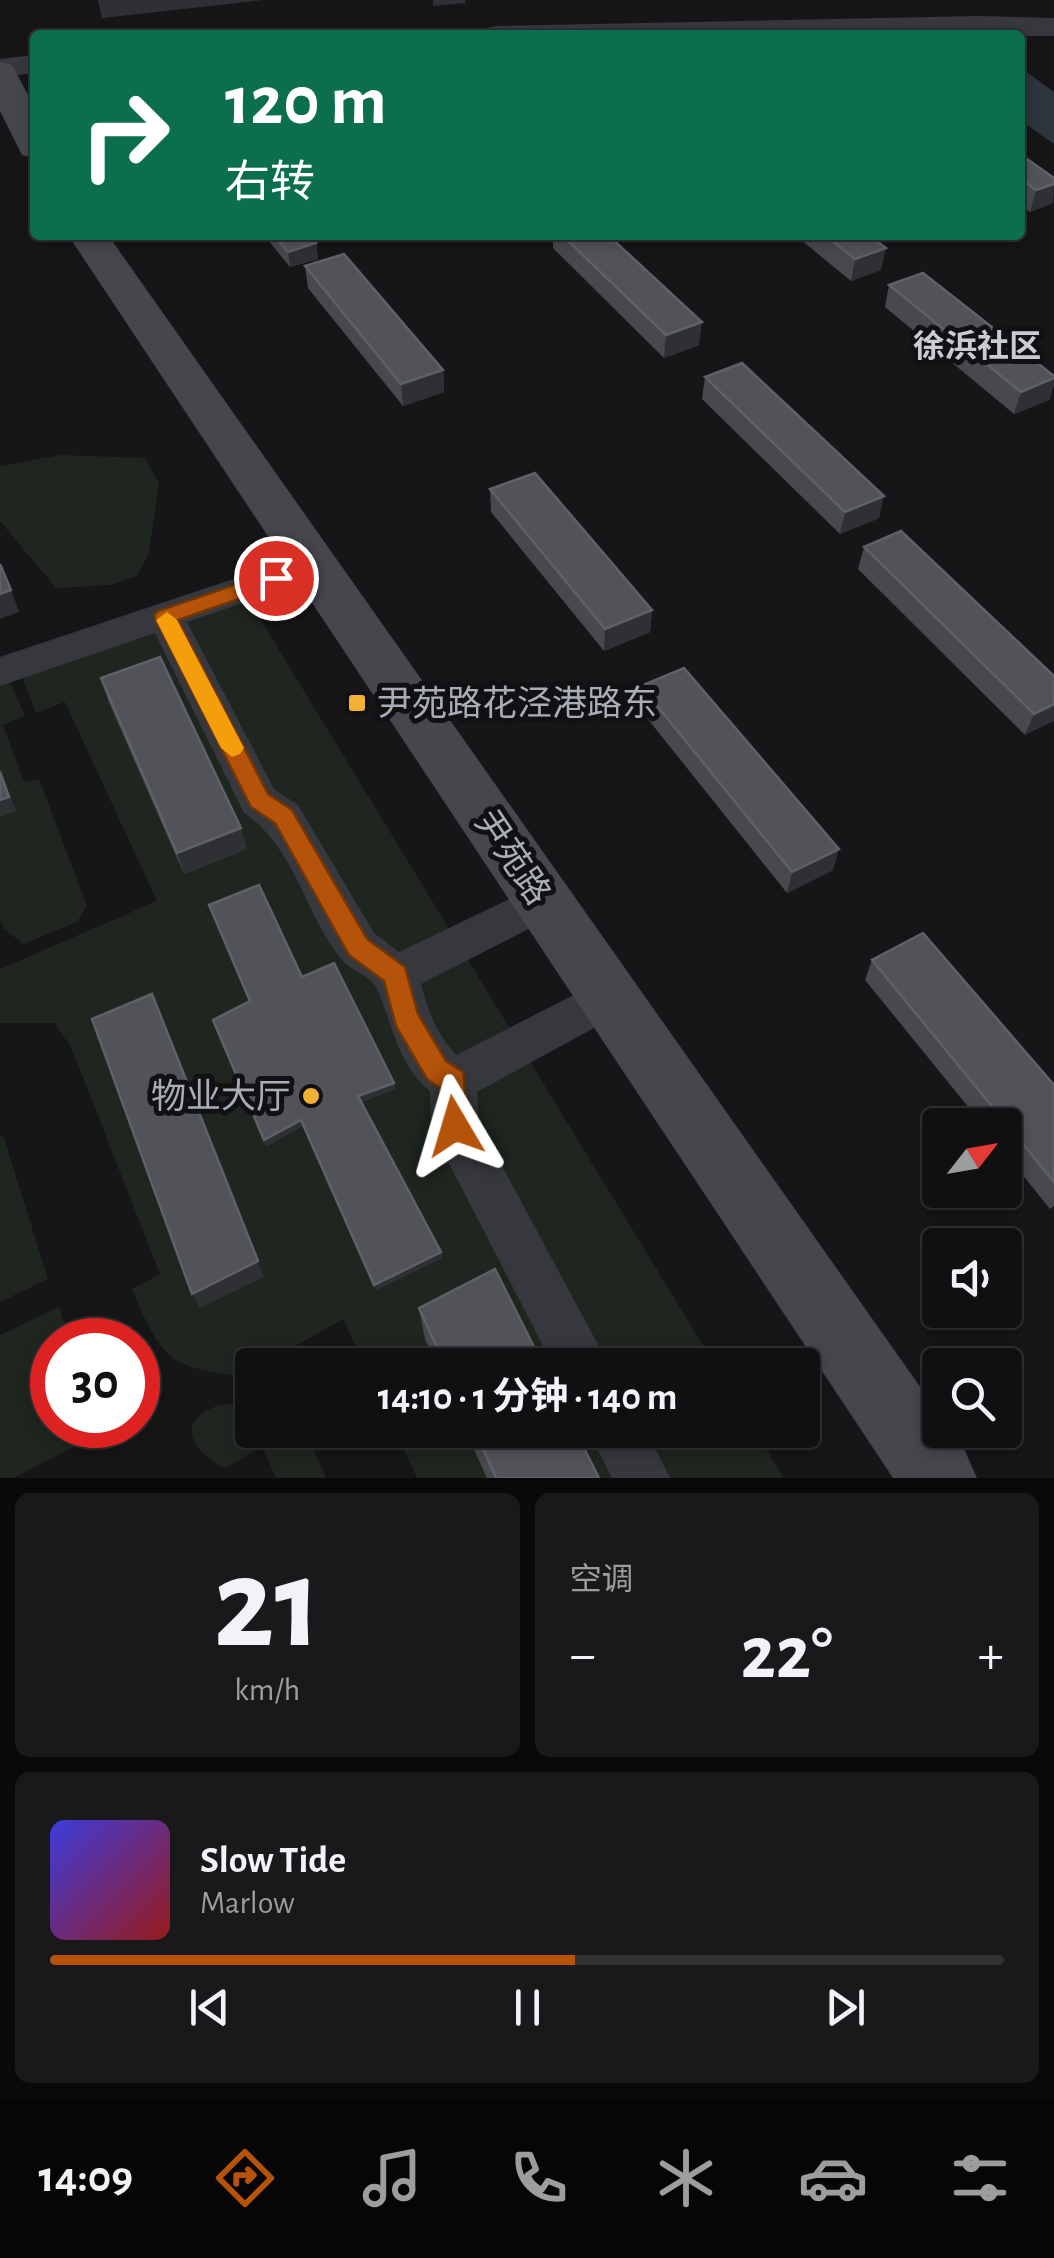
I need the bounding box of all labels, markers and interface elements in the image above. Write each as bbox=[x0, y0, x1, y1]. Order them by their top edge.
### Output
text: 120 m bbox=[225, 67, 387, 137]
icon: right bbox=[60, 70, 190, 200]
text: 右转 bbox=[225, 161, 315, 206]
district label: 徐浜社区 bbox=[913, 329, 1041, 363]
pin bbox=[234, 536, 319, 621]
icon: arrive bbox=[249, 551, 304, 606]
place label: 尹苑路花泾港路东 bbox=[377, 685, 657, 722]
marker: 尹苑路花泾港路东 bbox=[346, 692, 368, 714]
street label: 尹苑路 bbox=[468, 803, 557, 911]
position arrow bbox=[403, 1074, 507, 1178]
place label: 物业大厅 bbox=[151, 1078, 291, 1115]
marker: 物业大厅 bbox=[300, 1085, 322, 1107]
north arrow bbox=[922, 1108, 1022, 1208]
map controls bbox=[922, 1108, 1022, 1448]
button: sound bbox=[922, 1228, 1022, 1328]
speed limit sign: 30 bbox=[30, 1318, 160, 1448]
button: search bbox=[922, 1348, 1022, 1448]
text: 14:10 · 1 分钟 · 140 m bbox=[378, 1379, 677, 1417]
text: 21 bbox=[213, 1541, 321, 1671]
text: 空调 bbox=[570, 1564, 634, 1596]
text: 22° bbox=[740, 1617, 833, 1692]
text: − bbox=[570, 1628, 596, 1683]
text: + bbox=[978, 1628, 1004, 1683]
text: km/h bbox=[234, 1674, 300, 1706]
text: Slow Tide bbox=[200, 1842, 346, 1880]
text: Marlow bbox=[200, 1887, 295, 1919]
icon: previous bbox=[182, 1980, 237, 2035]
icon: pause bbox=[500, 1980, 555, 2035]
icon: next bbox=[818, 1980, 873, 2035]
icon: directions bbox=[210, 2143, 280, 2213]
icon: music bbox=[357, 2143, 427, 2213]
icon: phone bbox=[504, 2143, 574, 2213]
icon: climate bbox=[651, 2143, 721, 2213]
icon: car bbox=[798, 2143, 868, 2213]
icon: filters bbox=[945, 2143, 1015, 2213]
text: 14:09 bbox=[39, 2155, 133, 2200]

